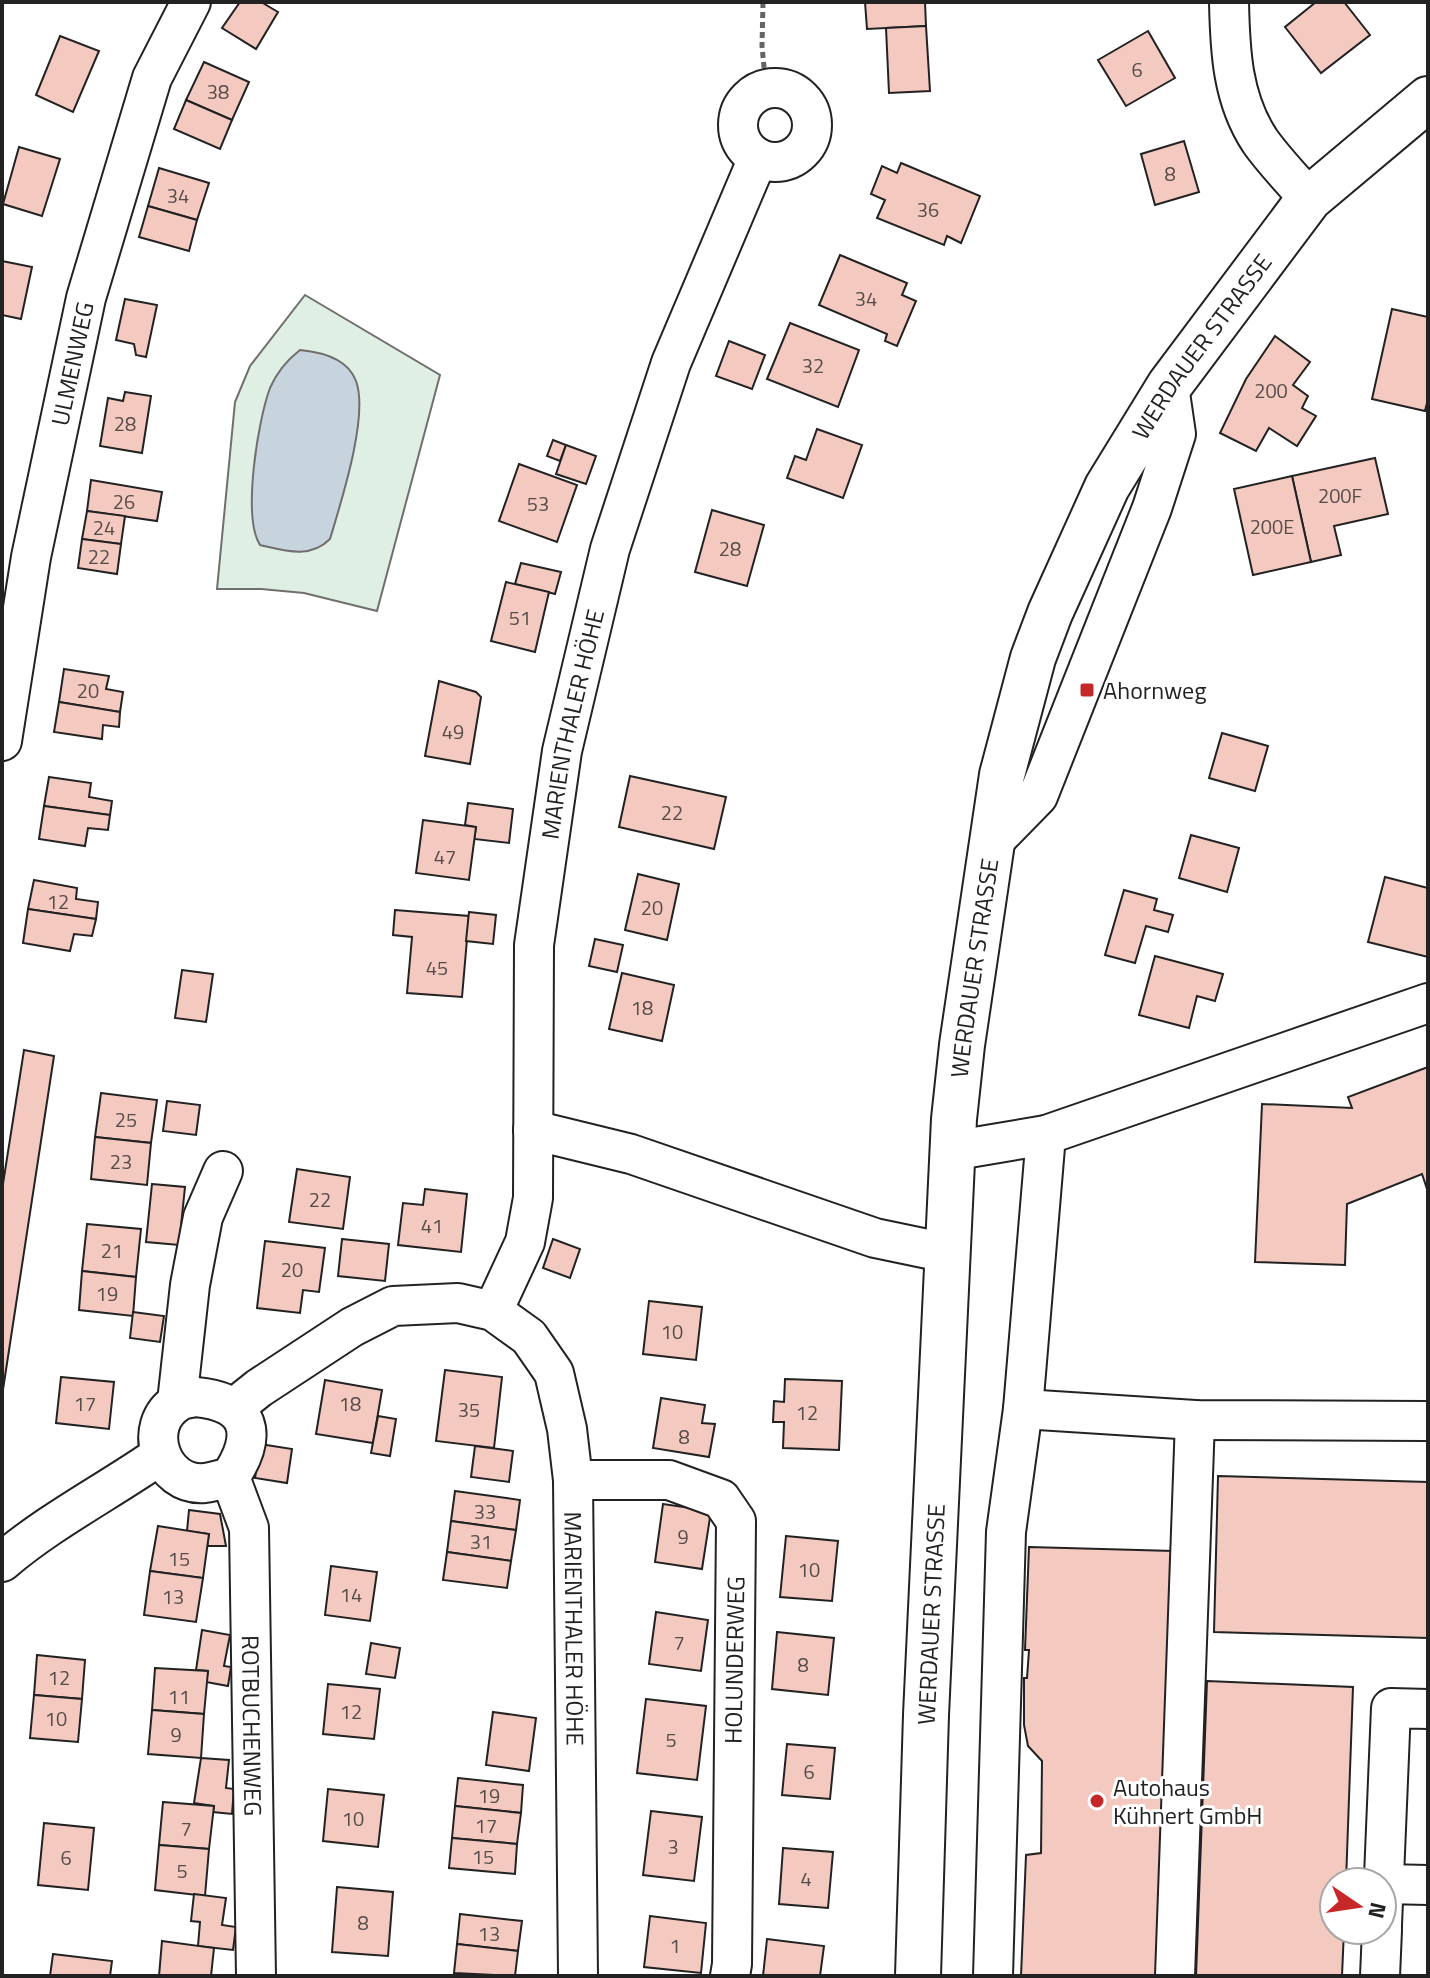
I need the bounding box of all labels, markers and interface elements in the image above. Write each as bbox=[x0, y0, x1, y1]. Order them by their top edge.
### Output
house number: 6 bbox=[1131, 54, 1143, 85]
house number: 38 bbox=[207, 76, 229, 107]
house number: 8 bbox=[1164, 158, 1176, 189]
house number: 34 bbox=[167, 180, 189, 211]
house number: 36 bbox=[917, 194, 939, 225]
street label: WERDAUER STRASSE bbox=[1122, 246, 1280, 446]
house number: 34 bbox=[855, 283, 877, 314]
street label: ULMENWEG bbox=[41, 298, 103, 429]
house number: 32 bbox=[802, 350, 824, 381]
house number: 200 bbox=[1254, 375, 1288, 406]
house number: 28 bbox=[114, 408, 136, 439]
house number: 200F bbox=[1318, 480, 1362, 511]
house number: 26 bbox=[113, 486, 135, 517]
house number: 53 bbox=[527, 488, 549, 519]
house number: 200E bbox=[1250, 511, 1294, 542]
house number: 24 bbox=[93, 512, 115, 543]
house number: 28 bbox=[719, 533, 741, 564]
house number: 22 bbox=[88, 541, 110, 572]
house number: 51 bbox=[509, 602, 531, 633]
street label: MARIENTHALER HÖHE bbox=[531, 605, 613, 842]
place label: Ahornweg bbox=[1103, 672, 1207, 708]
house number: 20 bbox=[77, 675, 99, 706]
marker: Ahornweg bbox=[1078, 681, 1096, 699]
house number: 49 bbox=[442, 716, 464, 747]
house number: 22 bbox=[661, 797, 683, 828]
house number: 47 bbox=[434, 841, 456, 872]
street label: WERDAUER STRASSE bbox=[941, 856, 1007, 1080]
house number: 12 bbox=[47, 886, 69, 917]
house number: 20 bbox=[641, 892, 663, 923]
house number: 45 bbox=[426, 952, 448, 983]
house number: 18 bbox=[631, 992, 653, 1023]
house number: 25 bbox=[115, 1104, 137, 1135]
house number: 23 bbox=[110, 1146, 132, 1177]
house number: 22 bbox=[309, 1184, 331, 1215]
house number: 41 bbox=[421, 1210, 443, 1241]
house number: 21 bbox=[101, 1235, 123, 1266]
house number: 20 bbox=[281, 1254, 303, 1285]
house number: 19 bbox=[96, 1278, 118, 1309]
house number: 10 bbox=[661, 1316, 683, 1347]
house number: 17 bbox=[74, 1388, 96, 1419]
house number: 18 bbox=[339, 1388, 361, 1419]
house number: 35 bbox=[458, 1394, 480, 1425]
house number: 12 bbox=[796, 1397, 818, 1428]
house number: 8 bbox=[678, 1421, 690, 1452]
house number: 33 bbox=[474, 1496, 496, 1527]
street label: WERDAUER STRASSE bbox=[908, 1503, 954, 1726]
street label: MARIENTHALER HÖHE bbox=[555, 1511, 594, 1746]
house number: 9 bbox=[677, 1521, 689, 1552]
house number: 31 bbox=[470, 1526, 492, 1557]
house number: 15 bbox=[168, 1543, 190, 1574]
house number: 10 bbox=[798, 1554, 820, 1585]
street label: HOLUNDERWEG bbox=[715, 1576, 753, 1744]
house number: 14 bbox=[340, 1579, 362, 1610]
house number: 13 bbox=[162, 1581, 184, 1612]
house number: 7 bbox=[673, 1627, 685, 1658]
street label: ROTBUCHENWEG bbox=[233, 1635, 271, 1816]
house number: 8 bbox=[797, 1649, 809, 1680]
house number: 12 bbox=[48, 1662, 70, 1693]
house number: 11 bbox=[168, 1681, 190, 1712]
house number: 12 bbox=[340, 1696, 362, 1727]
house number: 10 bbox=[45, 1703, 67, 1734]
house number: 9 bbox=[170, 1719, 182, 1750]
house number: 5 bbox=[665, 1724, 677, 1755]
house number: 6 bbox=[803, 1756, 815, 1787]
place label: Autohaus Kühnert GmbH bbox=[1113, 1769, 1263, 1833]
house number: 19 bbox=[478, 1780, 500, 1811]
marker: Autohaus Kühnert GmbH bbox=[1088, 1792, 1106, 1810]
house number: 10 bbox=[342, 1803, 364, 1834]
house number: 17 bbox=[475, 1810, 497, 1841]
house number: 7 bbox=[180, 1813, 192, 1844]
house number: 3 bbox=[667, 1831, 679, 1862]
house number: 15 bbox=[472, 1841, 494, 1872]
house number: 6 bbox=[60, 1842, 72, 1873]
house number: 5 bbox=[176, 1855, 188, 1886]
house number: 4 bbox=[800, 1863, 812, 1894]
north arrow bbox=[1318, 1866, 1398, 1946]
text: N bbox=[1359, 1899, 1396, 1922]
house number: 8 bbox=[357, 1907, 369, 1938]
house number: 13 bbox=[478, 1918, 500, 1949]
house number: 1 bbox=[669, 1930, 681, 1961]

